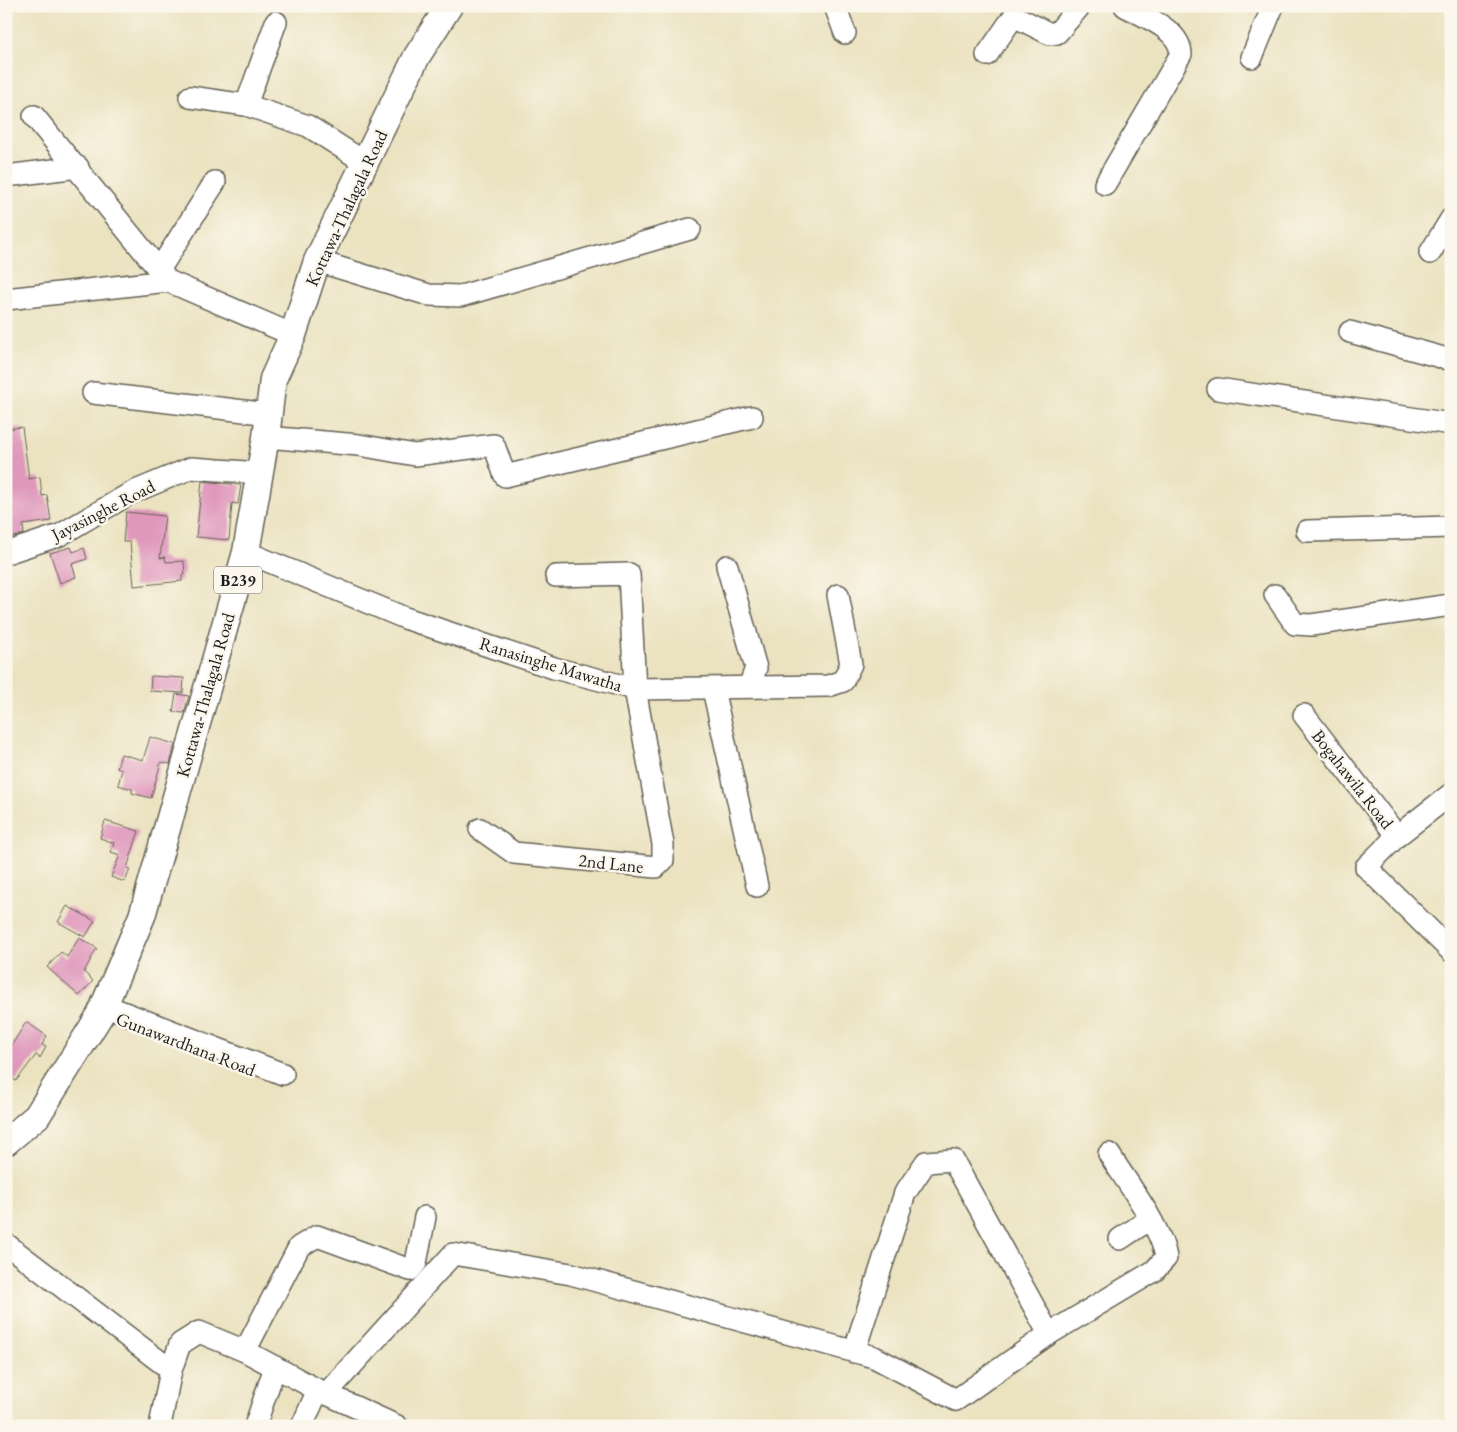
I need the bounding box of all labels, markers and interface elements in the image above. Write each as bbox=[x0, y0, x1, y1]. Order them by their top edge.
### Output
street label: Kottawa-Thalagala Road bbox=[300, 125, 393, 290]
street label: Jayasinghe Road bbox=[46, 474, 159, 547]
road number: B239 bbox=[214, 566, 262, 594]
street label: Kottawa-Thalagala Road bbox=[170, 609, 240, 780]
street label: Ranasinghe Mawatha bbox=[477, 631, 626, 697]
street label: Bogahawila Road bbox=[1307, 725, 1400, 834]
street label: 2nd Lane bbox=[577, 848, 645, 878]
street label: Gunawardhana Road bbox=[113, 1007, 260, 1082]

